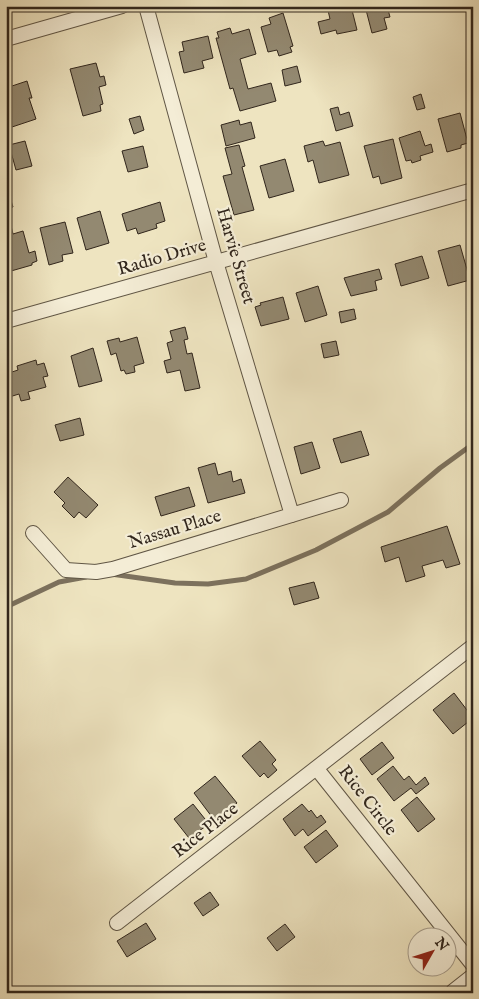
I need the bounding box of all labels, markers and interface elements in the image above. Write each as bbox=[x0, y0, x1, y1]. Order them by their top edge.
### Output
street label: Harvie Street bbox=[210, 205, 260, 307]
street label: Radio Drive bbox=[115, 234, 209, 282]
street label: Nassau Place bbox=[126, 505, 224, 555]
street label: Rice Circle bbox=[332, 761, 402, 841]
street label: Rice Place bbox=[168, 798, 244, 864]
north arrow bbox=[406, 926, 456, 976]
text: N bbox=[430, 933, 452, 955]

